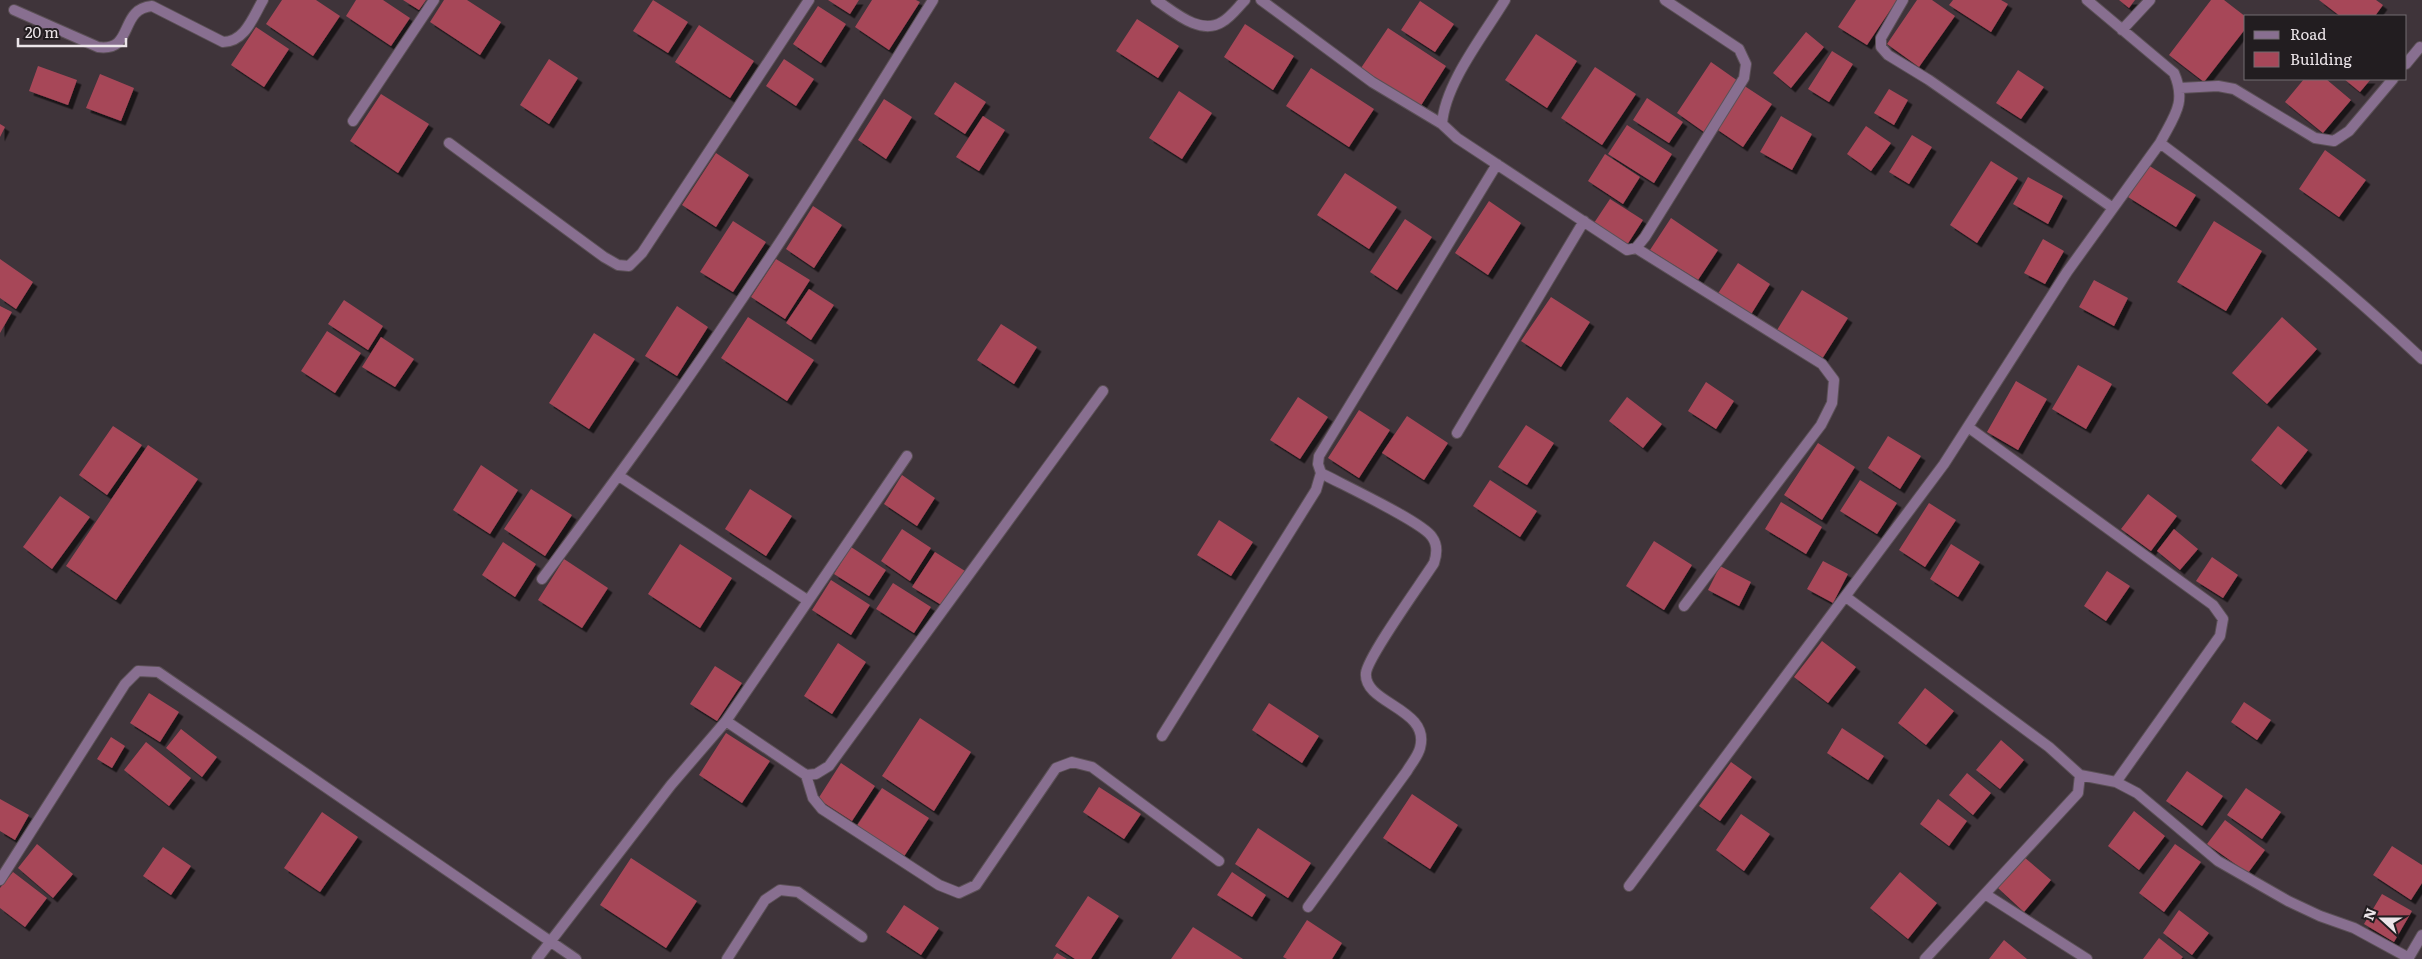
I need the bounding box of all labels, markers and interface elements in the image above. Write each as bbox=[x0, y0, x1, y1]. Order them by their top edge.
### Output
scale bar bbox=[18, 15, 125, 47]
legend bbox=[2244, 15, 2407, 80]
text: 20 m bbox=[25, 20, 59, 43]
text: Road bbox=[2290, 22, 2326, 45]
text: Building bbox=[2290, 47, 2352, 70]
north arrow bbox=[2357, 894, 2407, 944]
text: N bbox=[2357, 905, 2380, 923]

